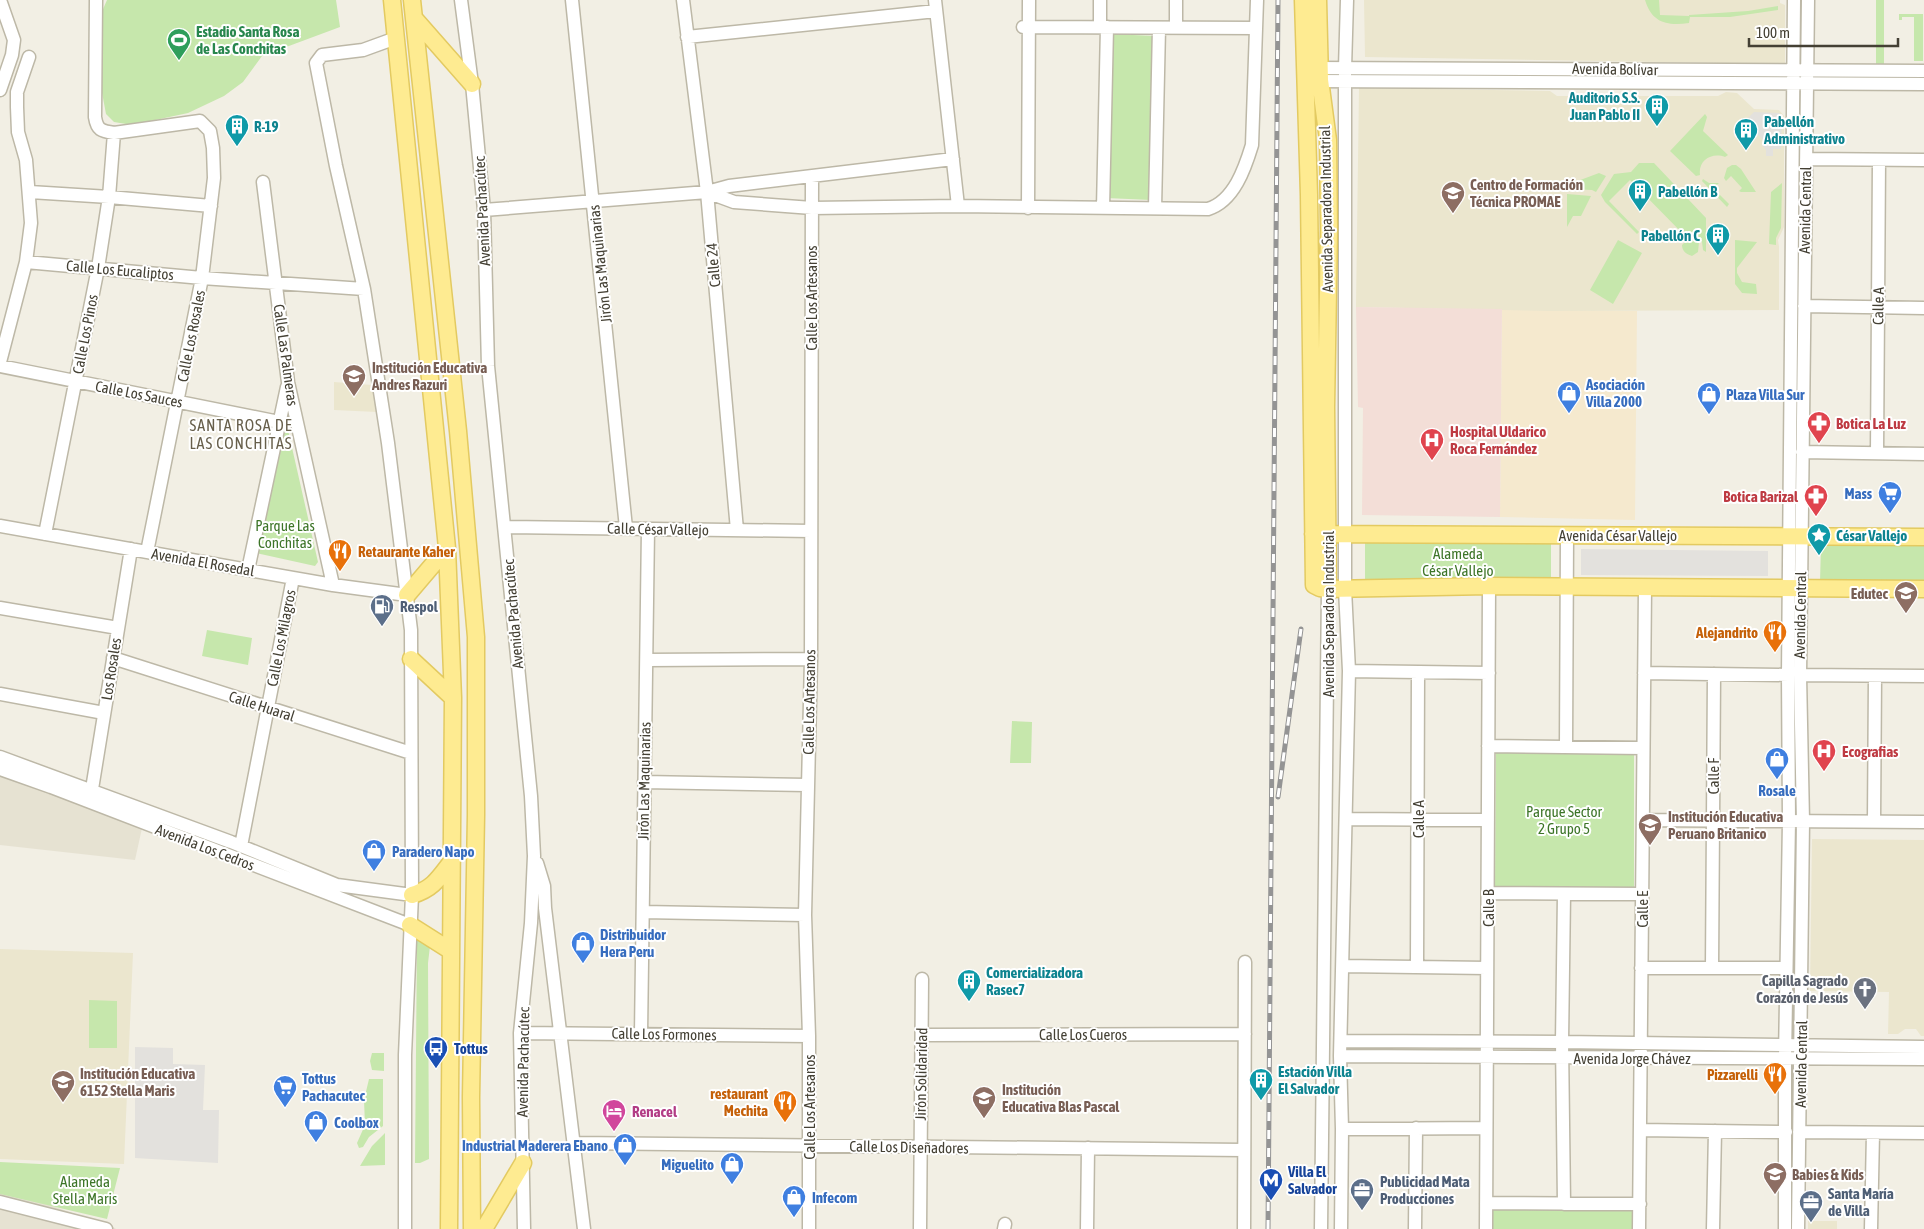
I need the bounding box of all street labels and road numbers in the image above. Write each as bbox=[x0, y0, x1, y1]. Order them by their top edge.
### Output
street label: Avenida Bolívar bbox=[1572, 60, 1659, 78]
street label: Avenida Separadora Industrial bbox=[1316, 126, 1336, 292]
street label: Avenida Pachacútec bbox=[471, 155, 493, 266]
street label: Avenida Central bbox=[1796, 166, 1814, 254]
street label: Jirón Las Maquinarias bbox=[585, 204, 615, 324]
street label: Calle 24 bbox=[703, 242, 723, 288]
street label: Calle Los Artesanos bbox=[803, 245, 820, 351]
street label: Calle Los Eucaliptos bbox=[66, 257, 174, 283]
street label: Calle A bbox=[1869, 286, 1887, 325]
street label: Calle Los Rosales bbox=[174, 289, 208, 383]
street label: Calle Los Pinos bbox=[69, 293, 101, 375]
street label: Calle Las Palmeras bbox=[270, 303, 302, 407]
street label: Calle Los Sauces bbox=[94, 377, 184, 411]
street label: Calle César Vallejo bbox=[607, 520, 709, 538]
street label: Avenida César Vallejo bbox=[1559, 527, 1677, 544]
street label: Avenida Separadora Industrial bbox=[1320, 531, 1337, 697]
street label: Avenida El Rosedal bbox=[150, 545, 256, 579]
street label: Avenida Pachacútec bbox=[500, 558, 526, 670]
street label: Avenida Central bbox=[1791, 571, 1809, 659]
street label: Calle Los Milagros bbox=[263, 588, 299, 688]
street label: Los Rosales bbox=[98, 637, 124, 701]
street label: Calle Los Artesanos bbox=[800, 649, 818, 755]
street label: Calle Huaral bbox=[227, 687, 297, 725]
street label: Jirón Las Maquinarias bbox=[634, 722, 654, 840]
street label: Calle F bbox=[1705, 758, 1722, 794]
street label: Calle A bbox=[1410, 799, 1427, 838]
street label: Avenida Los Cedros bbox=[153, 820, 257, 874]
street label: Calle B bbox=[1480, 889, 1497, 927]
street label: Calle E bbox=[1634, 890, 1651, 927]
street label: Avenida Pachacútec bbox=[514, 1006, 532, 1117]
street label: Avenida Central bbox=[1792, 1020, 1810, 1108]
street label: Calle Los Formones bbox=[611, 1025, 717, 1043]
street label: Calle Los Cueros bbox=[1039, 1026, 1127, 1043]
street label: Jirón Solidaridad bbox=[912, 1027, 930, 1121]
street label: Avenida Jorge Chávez bbox=[1573, 1050, 1691, 1067]
street label: Calle Los Artesanos bbox=[801, 1054, 818, 1160]
street label: Calle Los Diseñadores bbox=[849, 1137, 969, 1157]

